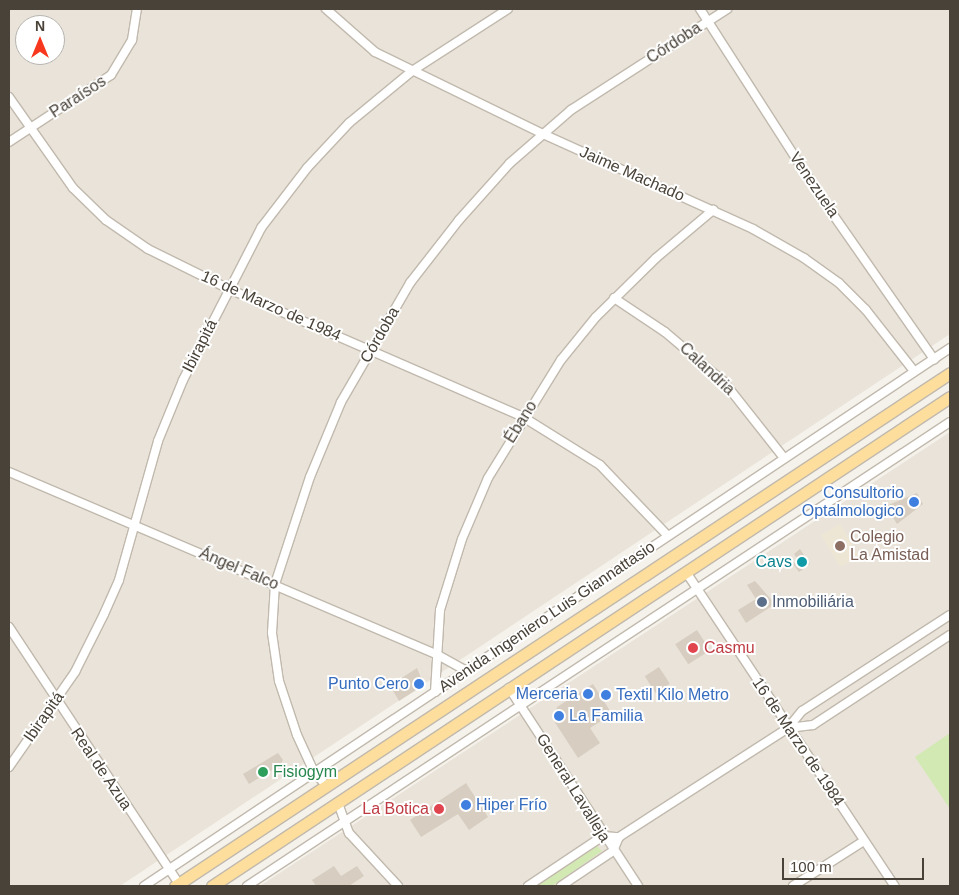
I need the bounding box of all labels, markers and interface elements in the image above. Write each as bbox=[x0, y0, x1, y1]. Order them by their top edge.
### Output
north arrow bbox=[15, 15, 65, 65]
text: N bbox=[35, 18, 45, 34]
street label: Córdoba bbox=[643, 18, 705, 68]
street label: Paraísos bbox=[46, 72, 110, 122]
street label: Jaime Machado bbox=[577, 142, 687, 206]
street label: Venezuela bbox=[785, 149, 843, 221]
street label: 16 de Marzo de 1984 bbox=[198, 266, 344, 346]
street label: Córdoba bbox=[356, 304, 404, 366]
street label: Ibirapitá bbox=[179, 316, 221, 376]
street label: Calandria bbox=[675, 339, 739, 399]
street label: Ébano bbox=[501, 397, 541, 447]
place label: Consultorio Optalmologico bbox=[802, 483, 904, 521]
marker: Consultorio Optalmologico bbox=[908, 496, 920, 508]
place label: Colegio La Amistad bbox=[850, 527, 930, 565]
street label: Avenida Ingeniero Luis Giannattasio bbox=[435, 537, 659, 697]
marker: Colegio La Amistad bbox=[834, 540, 846, 552]
street label: Ángel Falco bbox=[196, 544, 282, 594]
place label: Cavs bbox=[756, 552, 792, 572]
marker: Cavs bbox=[796, 556, 808, 568]
place label: Inmobiliária bbox=[772, 592, 854, 612]
marker: Inmobiliária bbox=[756, 596, 768, 608]
place label: Casmu bbox=[704, 638, 755, 658]
marker: Casmu bbox=[686, 641, 700, 655]
place label: Punto Cero bbox=[328, 674, 409, 694]
street label: 16 de Marzo de 1984 bbox=[748, 674, 848, 810]
marker: Punto Cero bbox=[413, 678, 425, 690]
place label: Merceria bbox=[516, 684, 578, 704]
place label: Textil Kilo Metro bbox=[616, 685, 729, 705]
street label: Ibirapitá bbox=[20, 688, 68, 746]
marker: Merceria bbox=[582, 688, 594, 700]
marker: Textil Kilo Metro bbox=[600, 689, 612, 701]
place label: La Familia bbox=[569, 706, 643, 726]
marker: La Familia bbox=[553, 710, 565, 722]
street label: Real de Azua bbox=[66, 724, 136, 814]
street label: General Lavalleja bbox=[532, 730, 614, 846]
place label: Fisiogym bbox=[273, 762, 337, 782]
marker: Fisiogym bbox=[257, 766, 269, 778]
place label: Hiper Frío bbox=[476, 795, 547, 815]
place label: La Botica bbox=[362, 799, 429, 819]
marker: Hiper Frío bbox=[460, 799, 472, 811]
marker: La Botica bbox=[433, 803, 445, 815]
scale bar bbox=[784, 848, 926, 880]
text: 100 m bbox=[790, 858, 832, 875]

